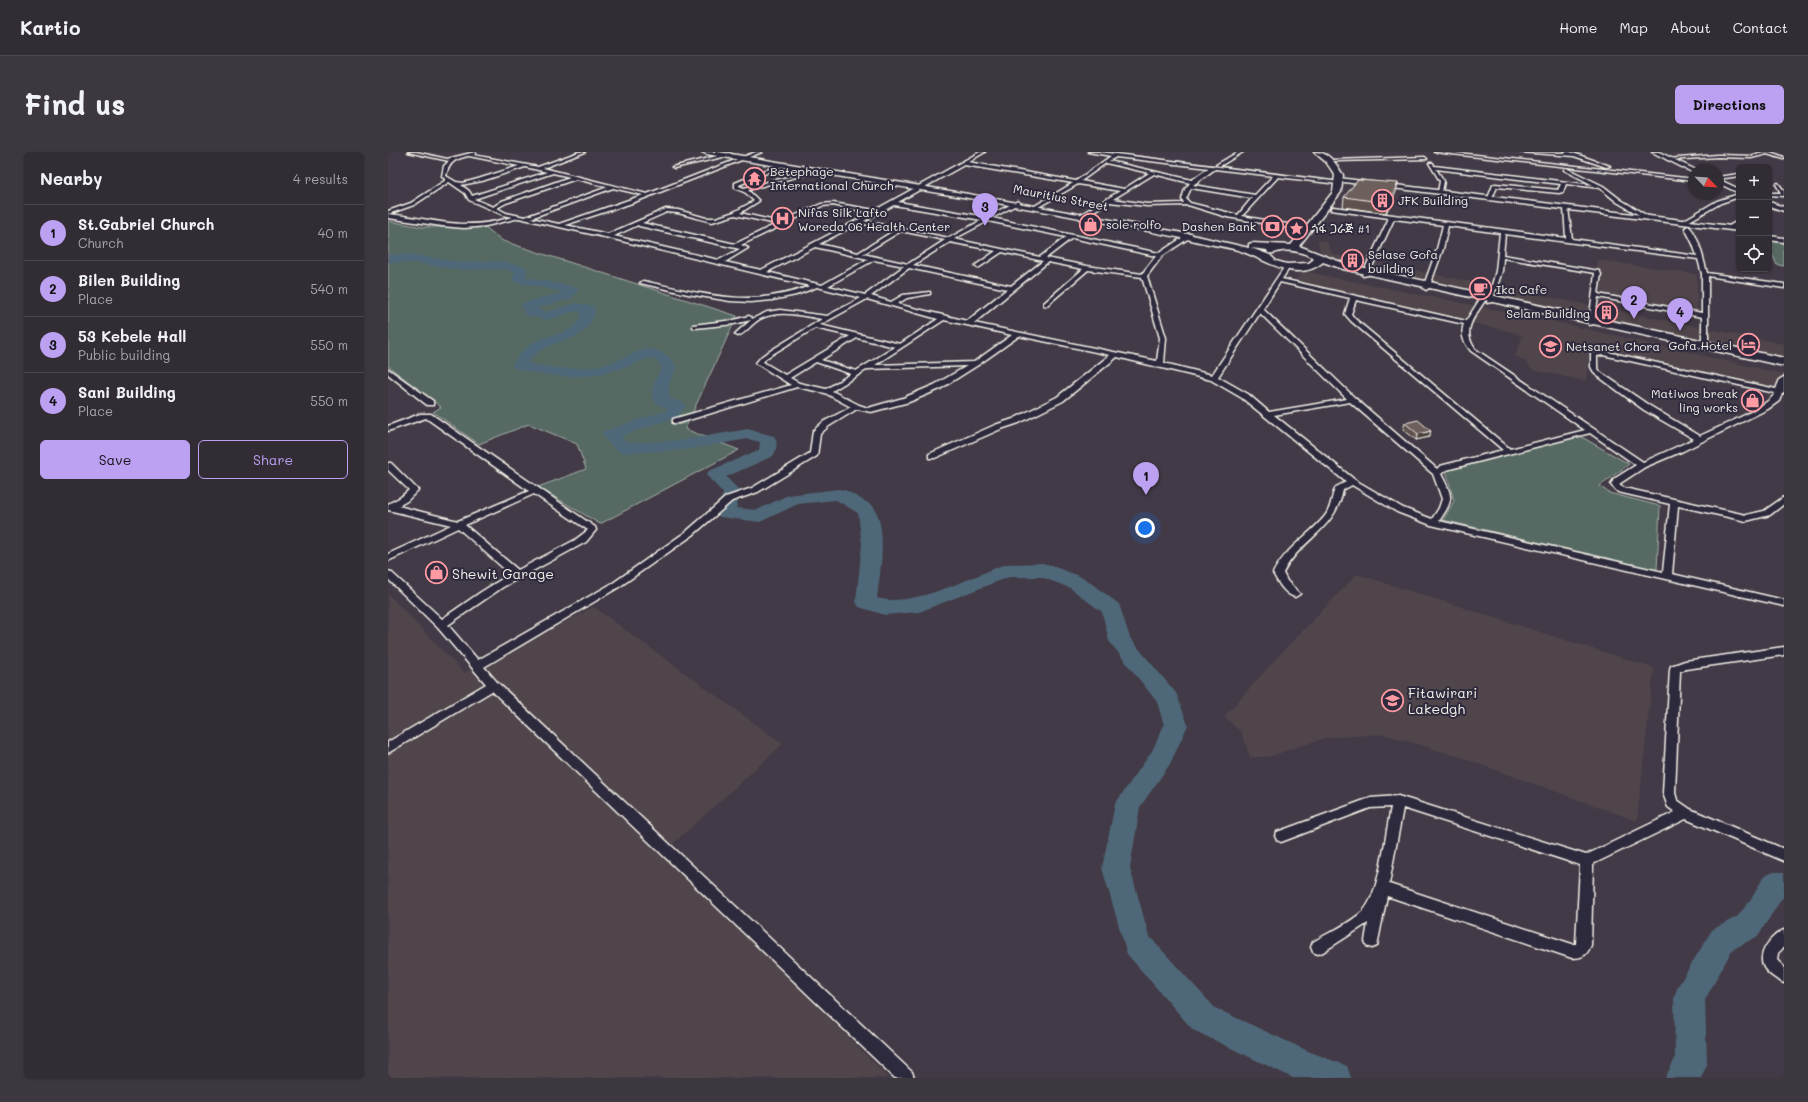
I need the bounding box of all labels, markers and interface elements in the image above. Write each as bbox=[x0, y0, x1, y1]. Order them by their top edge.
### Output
text: Kartio bbox=[20, 15, 80, 40]
text: Home bbox=[1559, 18, 1597, 37]
text: Map bbox=[1619, 18, 1648, 37]
text: About bbox=[1670, 18, 1711, 37]
text: Contact bbox=[1733, 18, 1788, 37]
button: Directions bbox=[1675, 85, 1784, 124]
text: Find us bbox=[24, 86, 125, 122]
place label: Betephage International Church bbox=[770, 163, 894, 193]
north arrow bbox=[1688, 164, 1724, 200]
map controls bbox=[1736, 164, 1772, 272]
button: + bbox=[1736, 164, 1772, 200]
temple icon: Betephage International Church bbox=[742, 165, 768, 191]
text: Nearby bbox=[40, 167, 102, 189]
text: 4 results bbox=[293, 170, 348, 187]
street label: Mauritius Street bbox=[1012, 180, 1110, 214]
building icon: JFK Building bbox=[1369, 187, 1395, 213]
place label: JFK Building bbox=[1398, 192, 1468, 208]
pin: 3 bbox=[972, 193, 998, 226]
button: − bbox=[1736, 200, 1772, 236]
place label: Nifas Silk Lafto Woreda 06 Health Center bbox=[798, 204, 950, 234]
hospital icon: Nifas Silk Lafto Woreda 06 Health Center bbox=[769, 206, 795, 232]
shop icon: sole rolfo bbox=[1077, 211, 1103, 237]
bank icon: Dashen Bank bbox=[1259, 213, 1285, 239]
text: St.Gabriel Church bbox=[78, 214, 214, 234]
place icon: ጎፋ ጋራጅ #1 bbox=[1284, 215, 1310, 241]
place label: sole rolfo bbox=[1106, 216, 1161, 232]
place label: Dashen Bank bbox=[1182, 218, 1256, 234]
place label: ጎፋ ጋራጅ #1 bbox=[1312, 220, 1370, 236]
text: 1 bbox=[50, 224, 56, 241]
text: 40 m bbox=[318, 224, 348, 241]
text: Church bbox=[78, 234, 123, 251]
button: locate bbox=[1736, 236, 1772, 272]
place label: Selase Gofa building bbox=[1368, 246, 1438, 276]
building icon: Selase Gofa building bbox=[1339, 248, 1365, 274]
text: Bilen Building bbox=[78, 270, 180, 290]
cafe icon: Ika Cafe bbox=[1468, 276, 1494, 302]
text: 2 bbox=[49, 280, 57, 297]
text: 540 m bbox=[310, 280, 348, 297]
place label: Ika Cafe bbox=[1496, 281, 1547, 297]
pin: 2 bbox=[1621, 286, 1647, 319]
text: Place bbox=[78, 290, 113, 307]
pin: 4 bbox=[1667, 298, 1693, 331]
building icon: Selam Building bbox=[1593, 300, 1619, 326]
place label: Selam Building bbox=[1506, 305, 1590, 321]
text: 53 Kebele Hall bbox=[78, 326, 186, 346]
hotel icon: Gofa Hotel bbox=[1735, 332, 1761, 358]
school or university icon: Netsanet Chora bbox=[1538, 333, 1564, 359]
text: 3 bbox=[49, 336, 57, 353]
text: 550 m bbox=[310, 336, 348, 353]
place label: Gofa Hotel bbox=[1669, 337, 1732, 353]
place label: Netsanet Chora bbox=[1566, 338, 1660, 354]
text: Public building bbox=[78, 346, 170, 363]
text: Sani Building bbox=[78, 382, 176, 402]
place label: Matiwos break ling works bbox=[1651, 385, 1738, 415]
shop icon: Matiwos break ling works bbox=[1740, 387, 1766, 413]
text: 4 bbox=[49, 392, 57, 409]
text: 550 m bbox=[310, 392, 348, 409]
text: Place bbox=[78, 402, 113, 419]
button: Save bbox=[40, 440, 190, 479]
button: Share bbox=[198, 440, 348, 479]
pin: 1 bbox=[1133, 462, 1159, 495]
your location bbox=[1135, 518, 1155, 538]
shop icon: Shewit Garage bbox=[423, 560, 449, 586]
place label: Shewit Garage bbox=[452, 564, 554, 583]
place label: Fitawirari Lakedgh bbox=[1408, 683, 1477, 718]
school or university icon: Fitawirari Lakedgh bbox=[1379, 687, 1405, 713]

